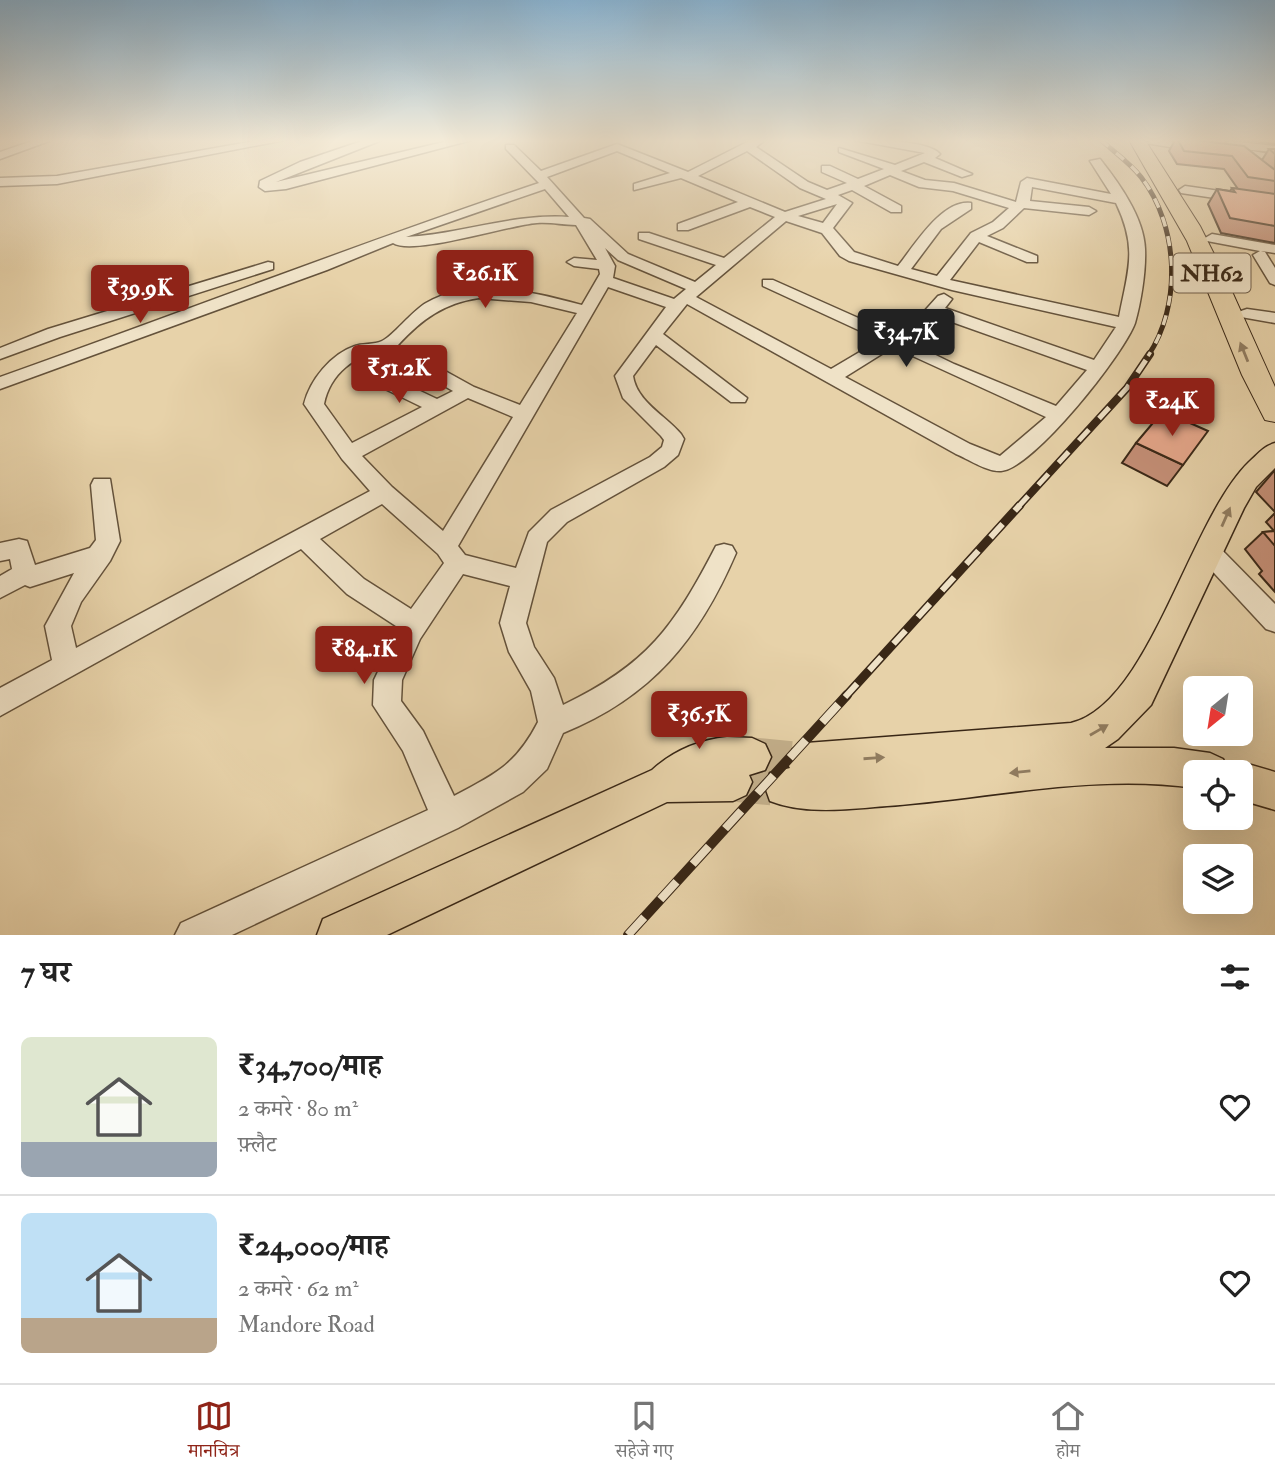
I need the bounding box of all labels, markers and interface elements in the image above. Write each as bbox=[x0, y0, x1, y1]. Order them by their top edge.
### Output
pin: ₹26.1K bbox=[428, 250, 542, 310]
road number: NH62 bbox=[1174, 254, 1250, 292]
text: ₹26.1K bbox=[453, 258, 518, 287]
pin: ₹39.9K bbox=[83, 266, 197, 325]
text: ₹39.9K bbox=[107, 273, 173, 302]
pin: ₹34.7K bbox=[849, 310, 963, 369]
text: ₹34.7K bbox=[874, 317, 938, 346]
one-way arrow bbox=[1238, 342, 1249, 363]
pin: ₹51.2K bbox=[342, 346, 456, 405]
text: ₹51.2K bbox=[367, 353, 431, 382]
pin: ₹24K bbox=[1131, 378, 1213, 438]
text: ₹24K bbox=[1145, 386, 1199, 415]
one-way arrow bbox=[1220, 507, 1232, 527]
pin: ₹84.1K bbox=[307, 626, 421, 686]
text: ₹84.1K bbox=[331, 634, 397, 663]
north arrow bbox=[1183, 676, 1253, 746]
map controls bbox=[1183, 676, 1253, 914]
pin: ₹36.5K bbox=[642, 692, 756, 751]
text: ₹36.5K bbox=[667, 699, 731, 728]
one-way arrow bbox=[1089, 724, 1108, 736]
one-way arrow bbox=[863, 752, 885, 763]
button: locate bbox=[1183, 760, 1253, 830]
one-way arrow bbox=[1009, 767, 1031, 778]
button: layers bbox=[1183, 844, 1253, 914]
text: 7 घर bbox=[21, 954, 71, 991]
icon: filters bbox=[1216, 958, 1254, 996]
text: ₹34,700/माह bbox=[238, 1047, 382, 1084]
icon: home bbox=[77, 1065, 161, 1149]
icon: heart bbox=[1216, 1088, 1254, 1126]
text: 2 कमरे · 80 m² bbox=[238, 1094, 358, 1123]
text: फ़्लैट bbox=[238, 1130, 276, 1159]
text: ₹24,000/माह bbox=[238, 1227, 389, 1264]
icon: home bbox=[77, 1241, 161, 1325]
icon: heart bbox=[1216, 1264, 1254, 1302]
text: 2 कमरे · 62 m² bbox=[238, 1274, 359, 1303]
text: Mandore Road bbox=[238, 1310, 375, 1339]
tab: मानचित्र bbox=[188, 1397, 239, 1469]
tab: सहेजे गए bbox=[615, 1397, 673, 1469]
tab: होम bbox=[1049, 1397, 1087, 1469]

